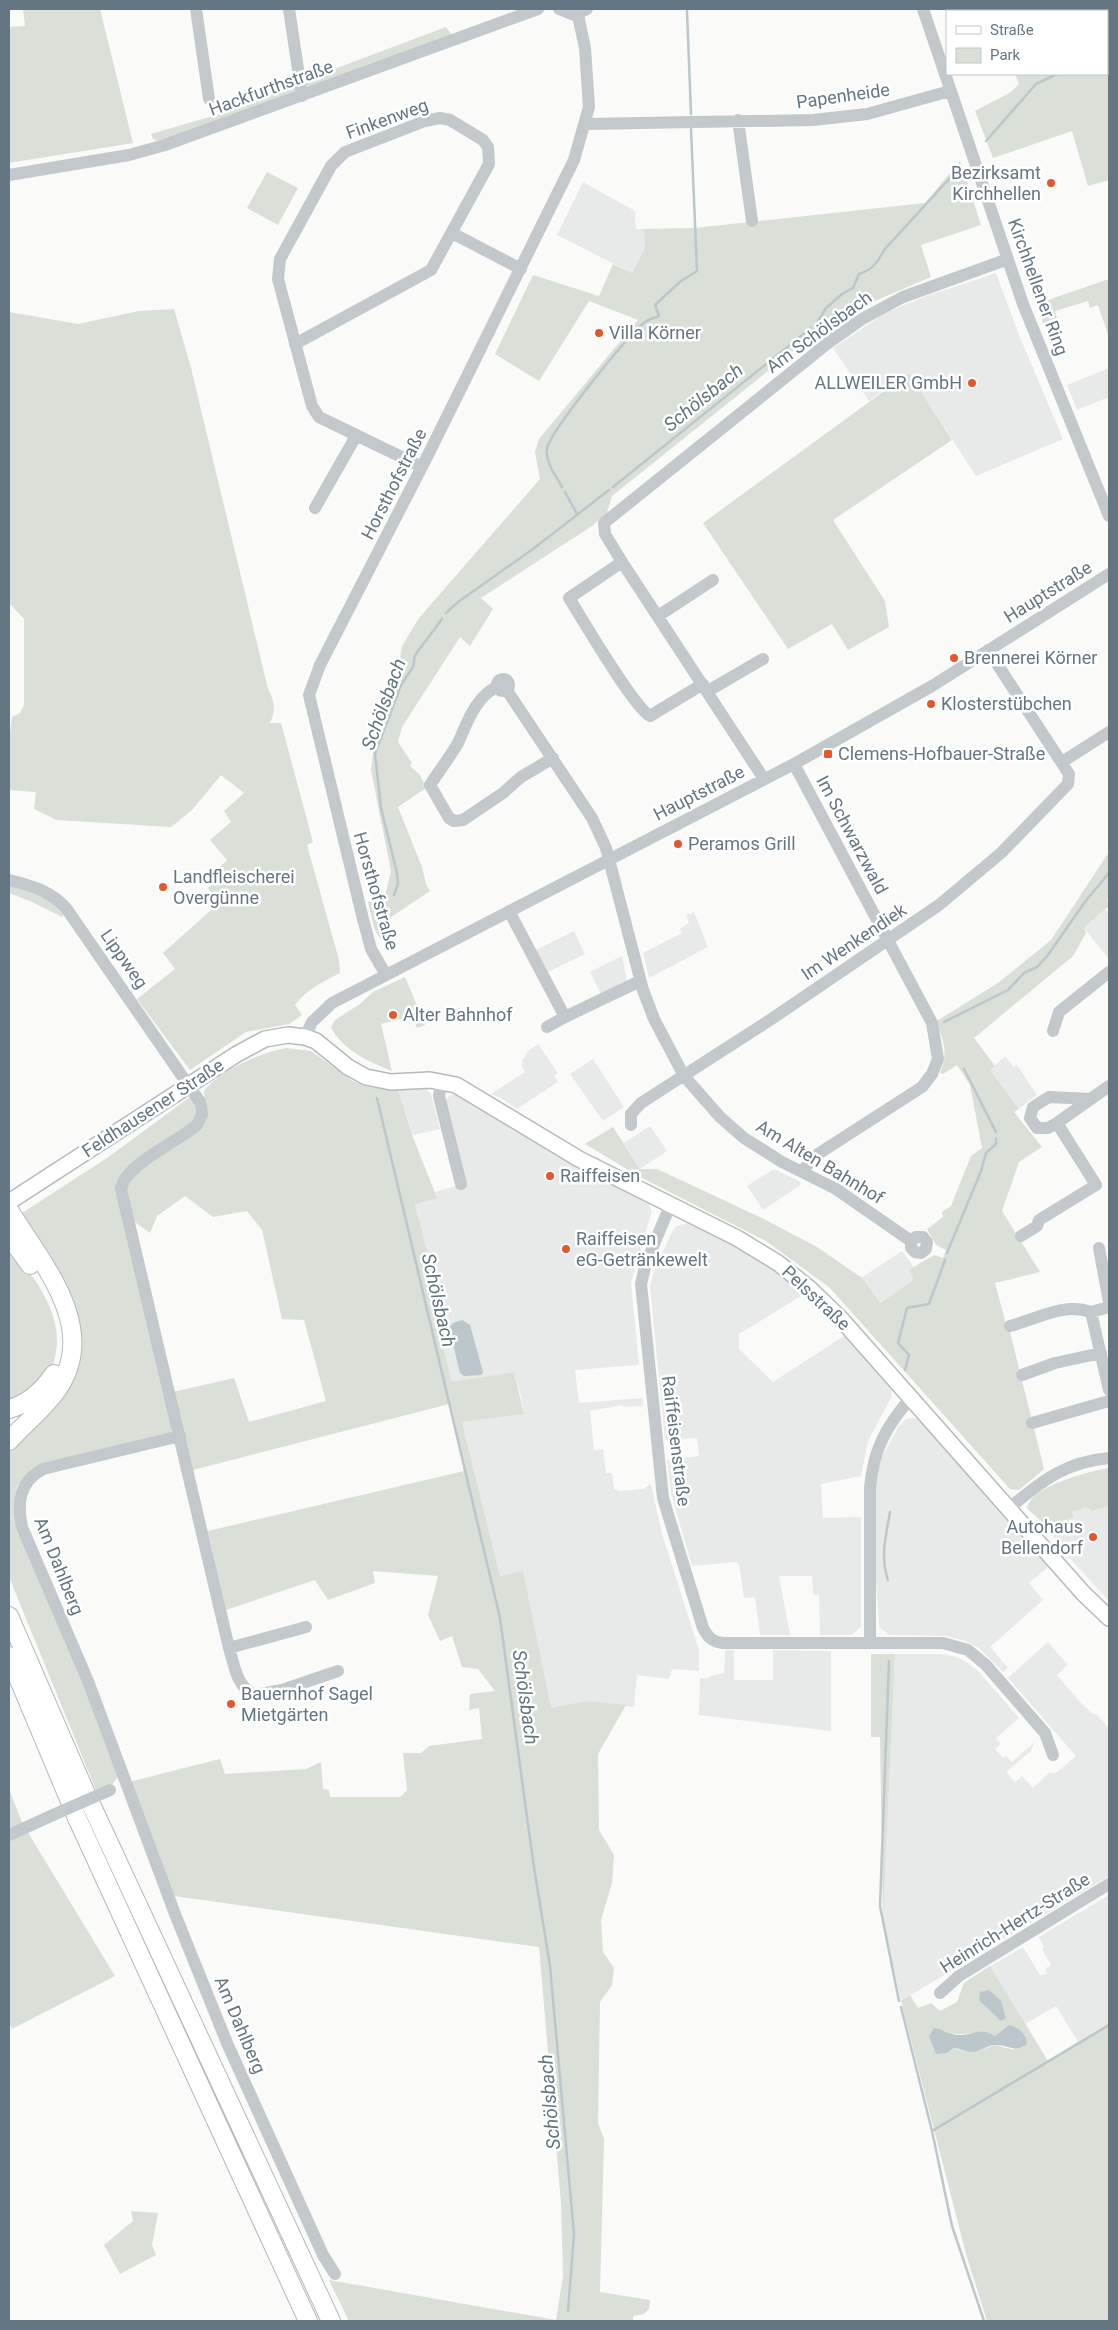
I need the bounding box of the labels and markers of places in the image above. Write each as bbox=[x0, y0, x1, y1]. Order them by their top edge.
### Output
place label: Bezirksamt Kirchhellen bbox=[951, 162, 1041, 204]
marker: Bezirksamt Kirchhellen bbox=[1045, 177, 1057, 189]
place label: Villa Körner bbox=[609, 322, 701, 343]
marker: Villa Körner bbox=[593, 327, 605, 339]
place label: ALLWEILER GmbH bbox=[815, 372, 962, 393]
marker: ALLWEILER GmbH bbox=[966, 377, 978, 389]
place label: Brennerei Körner bbox=[964, 647, 1097, 668]
marker: Brennerei Körner bbox=[948, 652, 960, 664]
place label: Klosterstübchen bbox=[941, 693, 1072, 714]
marker: Klosterstübchen bbox=[925, 698, 937, 710]
place label: Clemens-Hofbauer-Straße bbox=[838, 743, 1045, 764]
marker: Clemens-Hofbauer-Straße bbox=[822, 748, 834, 760]
place label: Peramos Grill bbox=[688, 833, 796, 854]
marker: Peramos Grill bbox=[672, 838, 684, 850]
place label: Landfleischerei Overgünne bbox=[173, 866, 295, 908]
marker: Landfleischerei Overgünne bbox=[157, 881, 169, 893]
place label: Alter Bahnhof bbox=[403, 1004, 513, 1025]
marker: Alter Bahnhof bbox=[387, 1009, 399, 1021]
place label: Raiffeisen bbox=[560, 1165, 640, 1186]
marker: Raiffeisen bbox=[544, 1170, 556, 1182]
place label: Raiffeisen eG-Getränkewelt bbox=[576, 1228, 708, 1270]
marker: Raiffeisen eG-Getränkewelt bbox=[560, 1243, 572, 1255]
place label: Autohaus Bellendorf bbox=[1001, 1516, 1084, 1558]
marker: Autohaus Bellendorf bbox=[1087, 1531, 1099, 1543]
place label: Bauernhof Sagel Mietgärten bbox=[241, 1683, 373, 1725]
marker: Bauernhof Sagel Mietgärten bbox=[225, 1698, 237, 1710]

